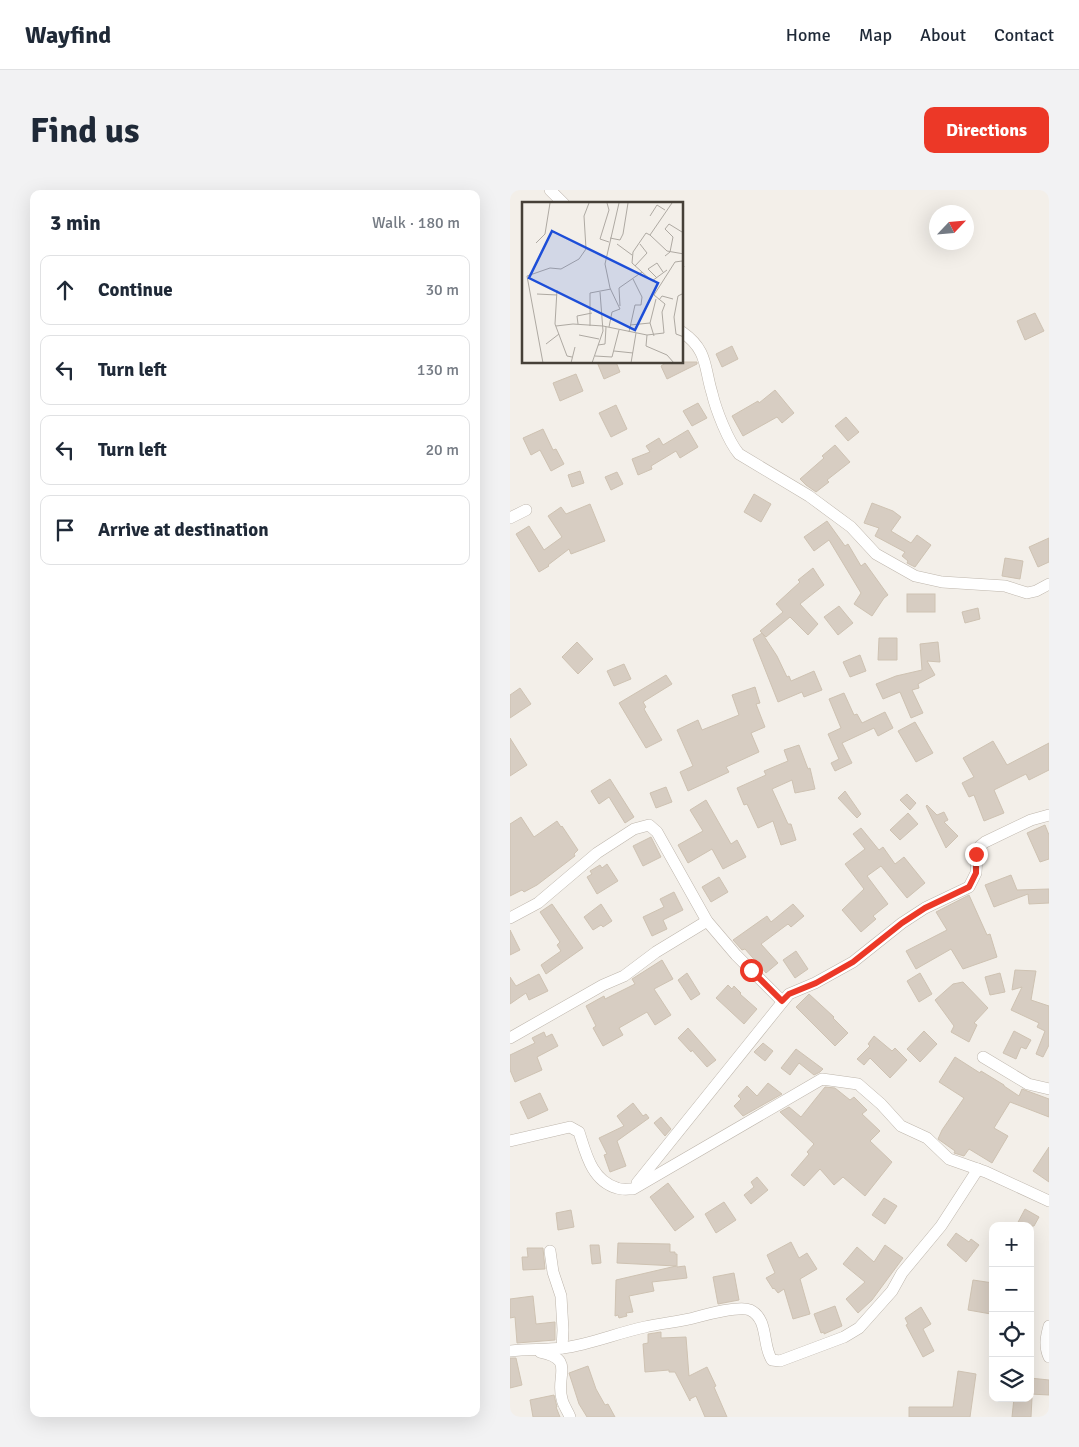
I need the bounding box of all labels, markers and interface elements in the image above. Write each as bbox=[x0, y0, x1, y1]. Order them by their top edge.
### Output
text: Wayfind bbox=[25, 20, 111, 50]
text: Home bbox=[786, 24, 831, 46]
text: Map bbox=[859, 24, 892, 46]
text: About bbox=[920, 24, 966, 46]
text: Contact bbox=[994, 24, 1054, 46]
button: Directions bbox=[924, 107, 1049, 153]
text: Find us bbox=[30, 109, 140, 152]
inset map bbox=[522, 202, 684, 364]
north arrow bbox=[929, 205, 974, 250]
text: 3 min bbox=[50, 210, 101, 236]
text: Walk · 180 m bbox=[372, 213, 460, 233]
icon: ahead bbox=[51, 276, 79, 304]
text: Continue bbox=[98, 278, 173, 302]
text: 30 m bbox=[425, 280, 459, 300]
icon: left bbox=[51, 356, 79, 384]
text: Turn left bbox=[98, 358, 167, 382]
text: 130 m bbox=[417, 360, 459, 380]
icon: left bbox=[51, 436, 79, 464]
text: Turn left bbox=[98, 438, 167, 462]
text: 20 m bbox=[425, 440, 459, 460]
icon: arrive bbox=[51, 516, 79, 544]
text: Arrive at destination bbox=[98, 518, 269, 542]
route end bbox=[965, 843, 988, 866]
route start bbox=[740, 959, 763, 982]
map controls bbox=[989, 1222, 1034, 1402]
button: + bbox=[989, 1222, 1034, 1267]
button: − bbox=[989, 1267, 1034, 1312]
button: locate bbox=[989, 1312, 1034, 1357]
button: layers bbox=[989, 1357, 1034, 1402]

